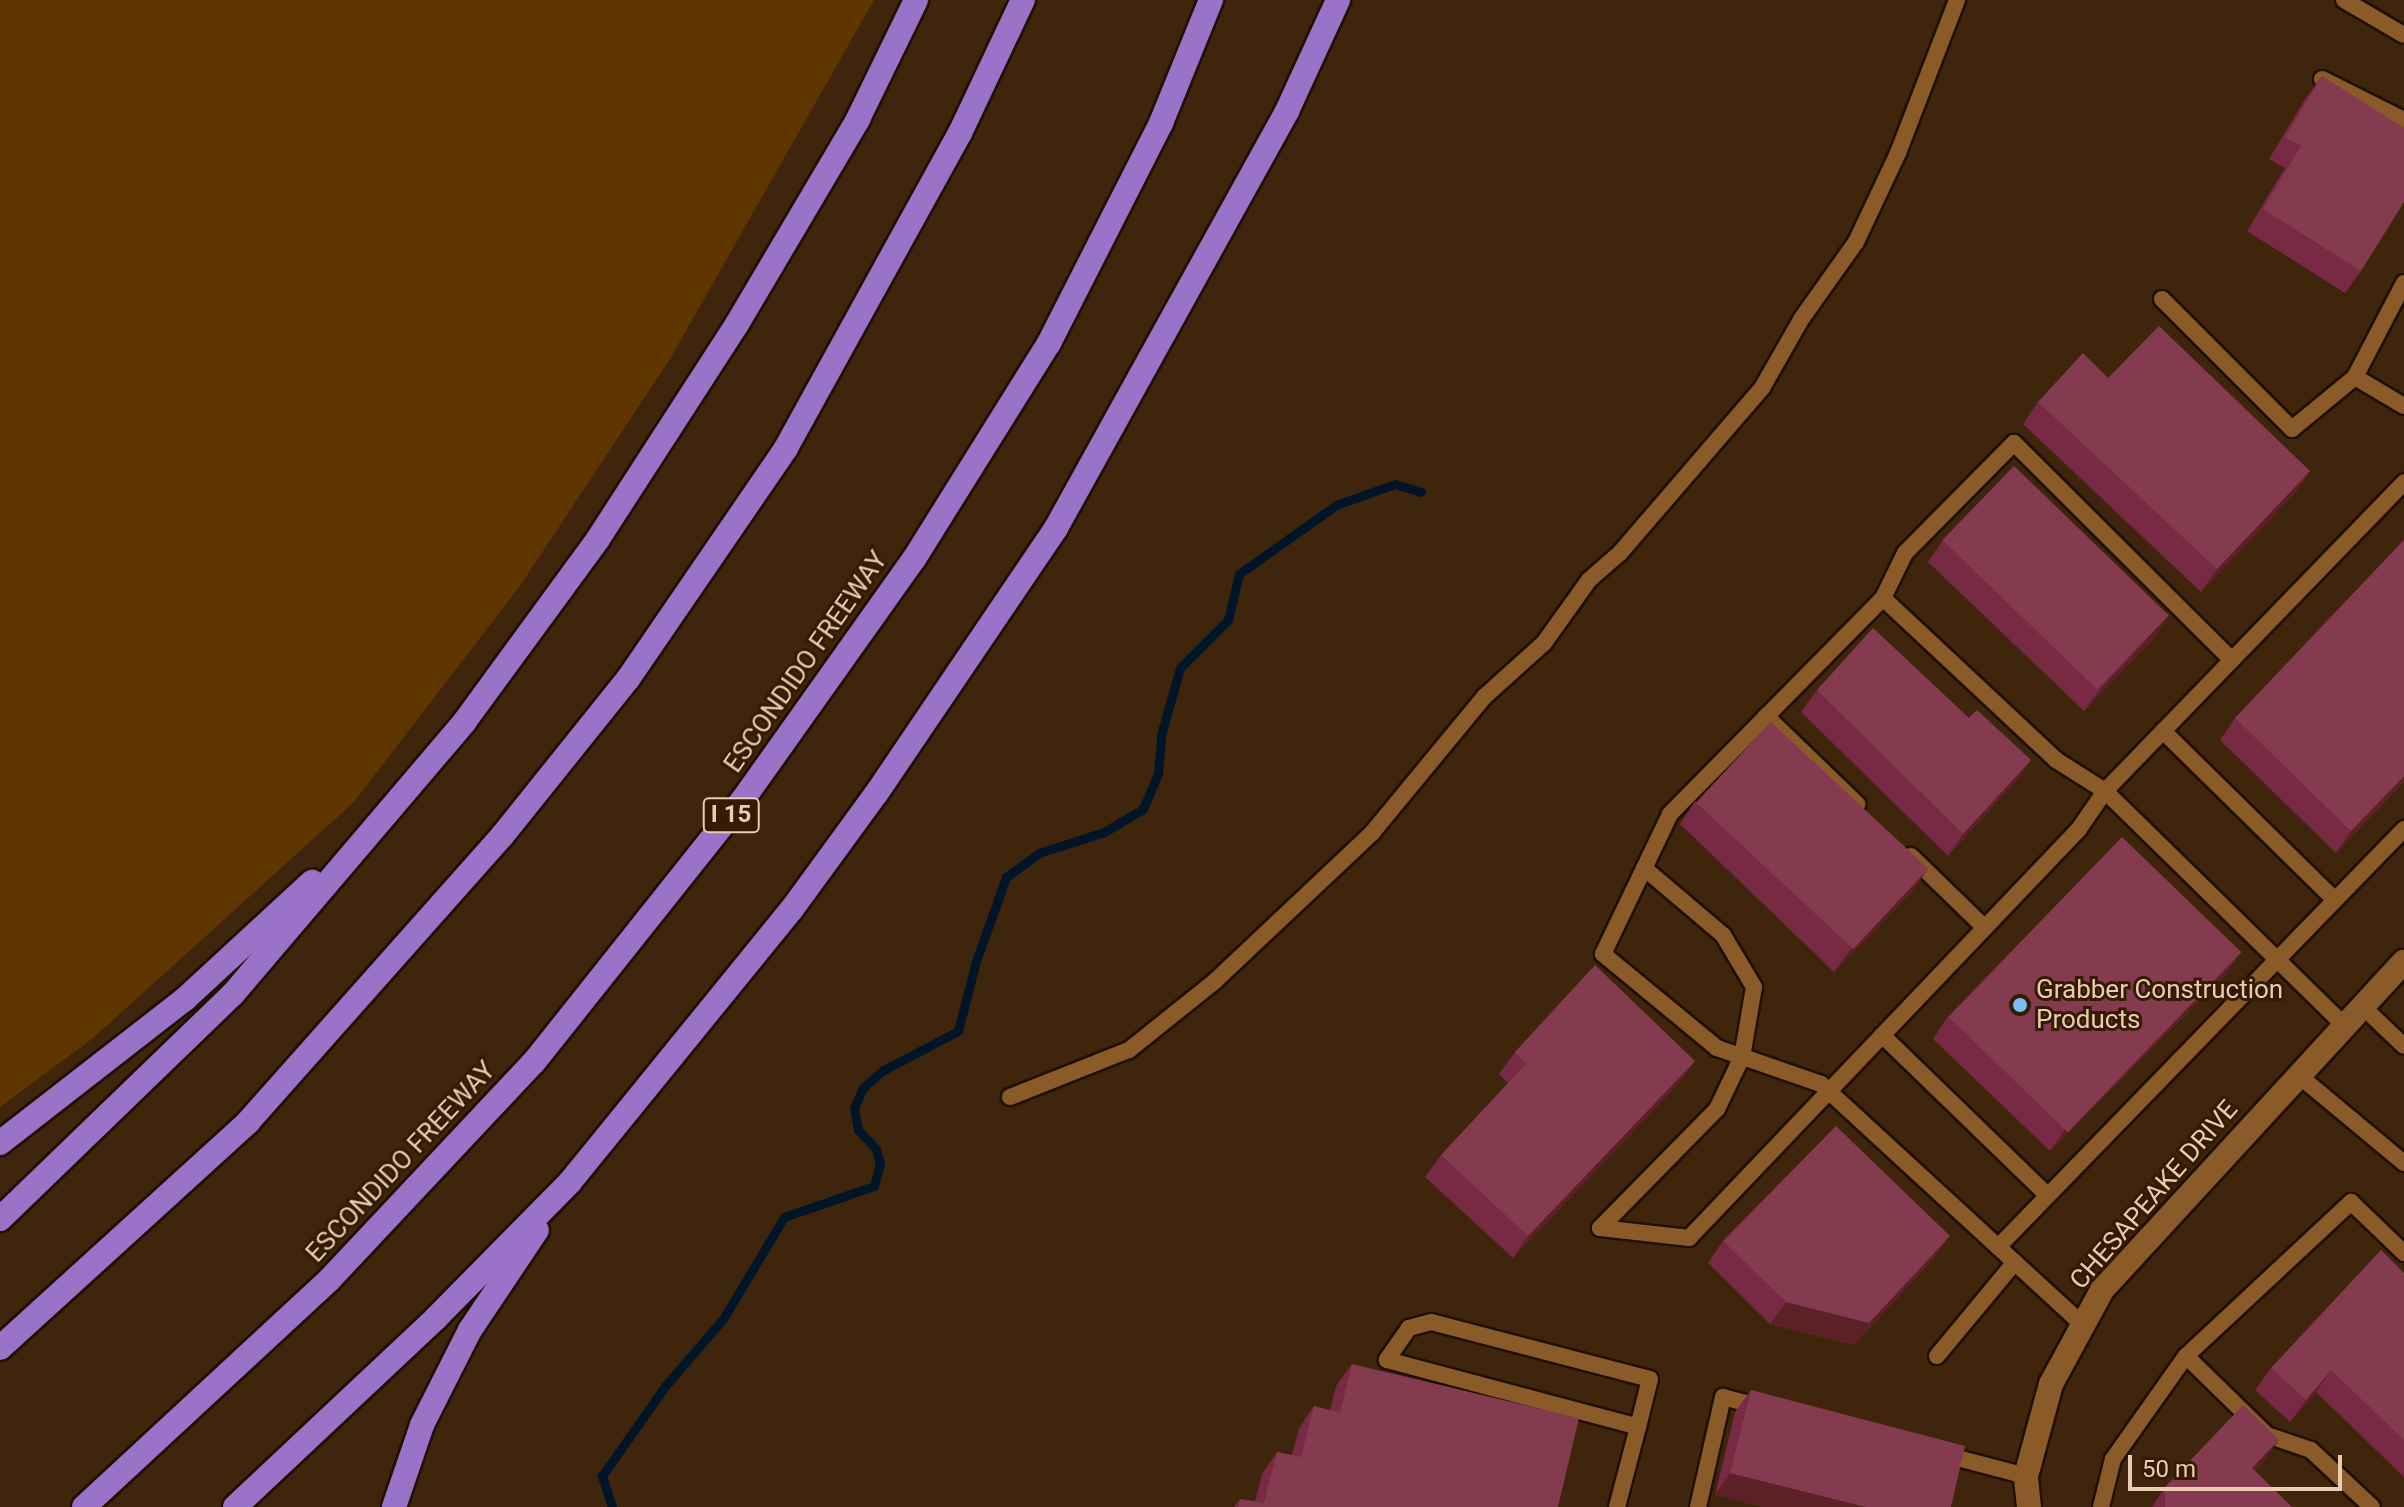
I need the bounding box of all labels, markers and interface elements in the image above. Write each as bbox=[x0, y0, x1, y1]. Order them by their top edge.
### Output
street label: ESCONDIDO FREEWAY bbox=[718, 545, 894, 779]
road number: I 15 bbox=[701, 795, 761, 835]
place label: Grabber Construction Products bbox=[2036, 974, 2283, 1036]
marker: Grabber Construction Products bbox=[2011, 996, 2029, 1014]
street label: ESCONDIDO FREEWAY bbox=[300, 1055, 502, 1269]
street label: CHESAPEAKE DRIVE bbox=[2064, 1094, 2244, 1296]
scale bar bbox=[2132, 1439, 2346, 1489]
text: 50 m bbox=[2142, 1455, 2196, 1483]

